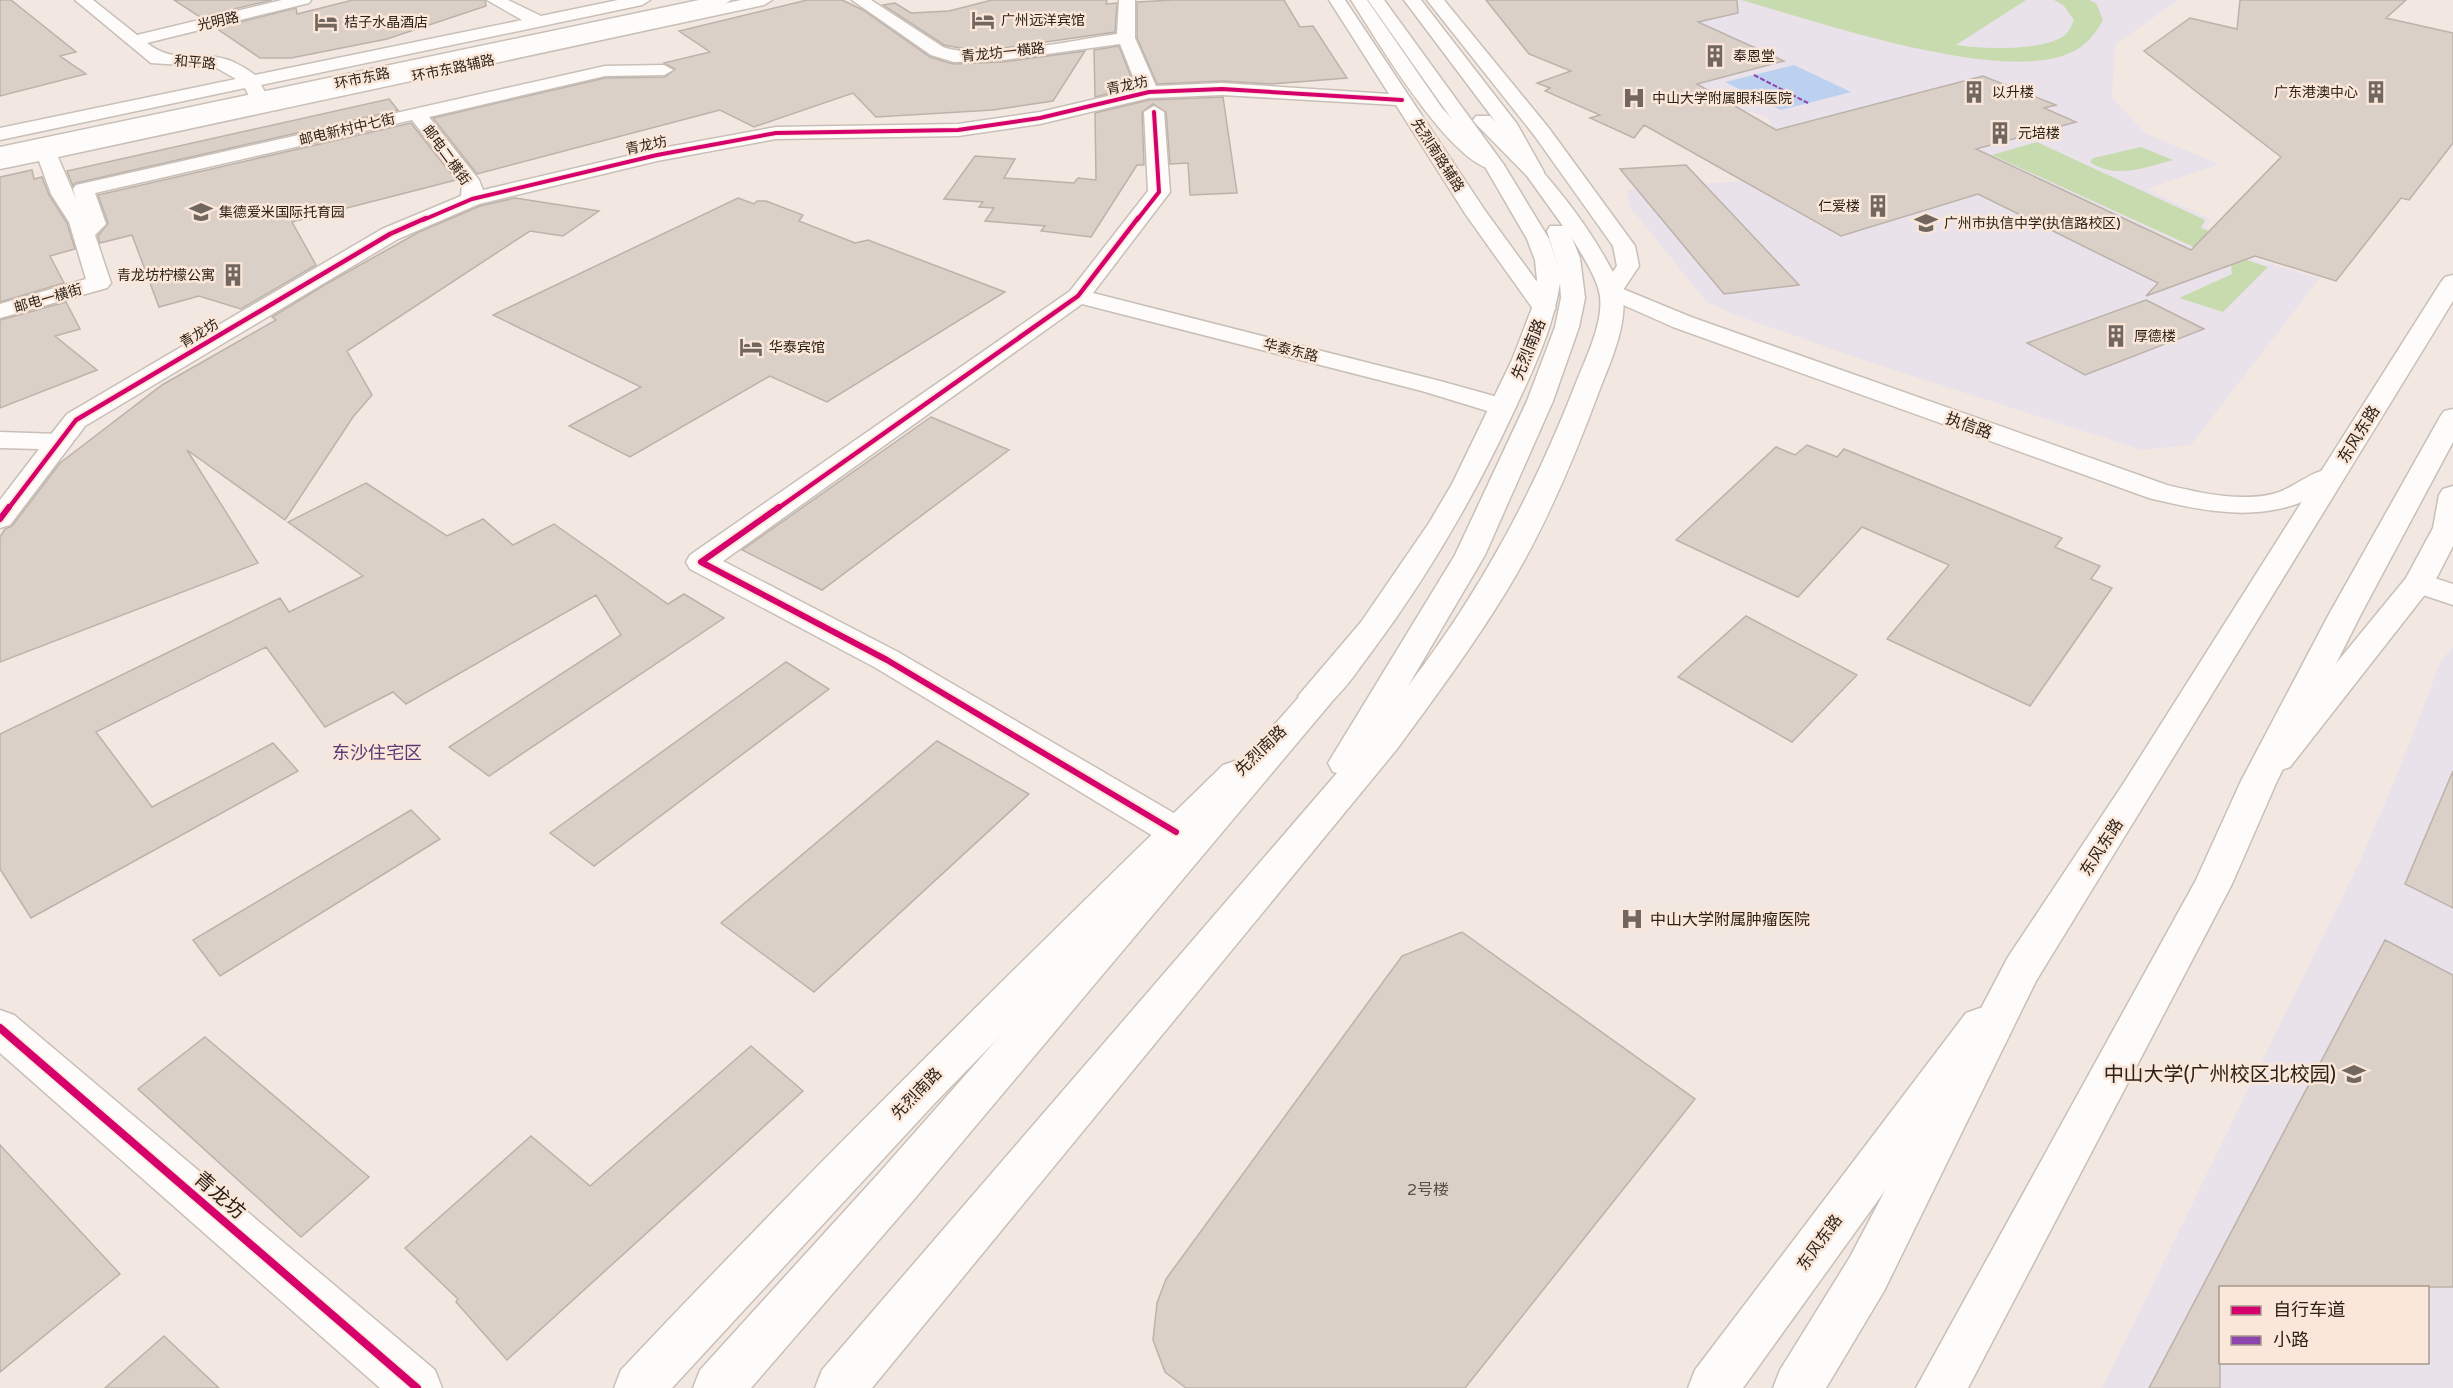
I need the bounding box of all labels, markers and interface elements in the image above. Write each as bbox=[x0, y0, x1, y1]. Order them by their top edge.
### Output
hotel icon: 广州远洋宾馆 bbox=[970, 7, 996, 33]
street label: 光明路 bbox=[196, 8, 240, 34]
hotel icon: 桔子水晶酒店 bbox=[313, 9, 339, 35]
place label: 广州远洋宾馆 bbox=[1001, 12, 1085, 29]
place label: 桔子水晶酒店 bbox=[344, 14, 428, 31]
street label: 青龙坊一横路 bbox=[960, 40, 1046, 65]
building icon: 奉恩堂 bbox=[1702, 43, 1728, 69]
place label: 奉恩堂 bbox=[1733, 48, 1775, 65]
street label: 环市东路辅路 bbox=[410, 51, 496, 86]
street label: 和平路 bbox=[173, 52, 217, 73]
street label: 环市东路 bbox=[333, 64, 391, 93]
street label: 青龙坊 bbox=[1105, 73, 1149, 98]
building icon: 以升楼 bbox=[1961, 79, 1987, 105]
building icon: 广东港澳中心 bbox=[2363, 79, 2389, 105]
place label: 以升楼 bbox=[1992, 84, 2034, 101]
place label: 广东港澳中心 bbox=[2274, 84, 2358, 101]
hospital icon: 中山大学附属眼科医院 bbox=[1621, 85, 1647, 111]
place label: 中山大学附属眼科医院 bbox=[1652, 90, 1792, 107]
street label: 邮电新村中七街 bbox=[297, 110, 397, 149]
street label: 先烈南路辅路 bbox=[1408, 115, 1468, 195]
building icon: 元培楼 bbox=[1987, 120, 2013, 146]
street label: 邮电二横街 bbox=[419, 122, 474, 189]
place label: 元培楼 bbox=[2018, 125, 2060, 142]
street label: 青龙坊 bbox=[624, 133, 668, 158]
building icon: 仁爱楼 bbox=[1865, 193, 1891, 219]
place label: 仁爱楼 bbox=[1818, 198, 1860, 215]
school or university icon: 集德爱米国际托育园 bbox=[188, 199, 214, 225]
place label: 集德爱米国际托育园 bbox=[219, 204, 345, 221]
school or university icon: 广州市执信中学(执信路校区) bbox=[1913, 210, 1939, 236]
place label: 广州市执信中学(执信路校区) bbox=[1944, 215, 2121, 232]
building icon: 青龙坊柠檬公寓 bbox=[220, 262, 246, 288]
place label: 青龙坊柠檬公寓 bbox=[117, 267, 215, 284]
street label: 邮电一横街 bbox=[12, 281, 84, 316]
street label: 青龙坊 bbox=[177, 315, 222, 352]
street label: 先烈南路 bbox=[1508, 316, 1550, 383]
building icon: 厚德楼 bbox=[2103, 323, 2129, 349]
place label: 厚德楼 bbox=[2134, 328, 2176, 345]
hotel icon: 华泰宾馆 bbox=[738, 334, 764, 360]
street label: 华泰东路 bbox=[1262, 335, 1320, 366]
place label: 华泰宾馆 bbox=[769, 339, 825, 356]
street label: 东风东路 bbox=[2333, 402, 2384, 467]
street label: 执信路 bbox=[1943, 408, 1995, 444]
street label: 先烈南路 bbox=[1231, 721, 1291, 780]
district label: 东沙住宅区 bbox=[332, 742, 422, 764]
street label: 东风东路 bbox=[2076, 815, 2128, 880]
hospital icon: 中山大学附属肿瘤医院 bbox=[1619, 906, 1645, 932]
place label: 中山大学附属肿瘤医院 bbox=[1650, 910, 1810, 930]
school or university icon: 中山大学(广州校区北校园) bbox=[2341, 1061, 2367, 1087]
place label: 中山大学(广州校区北校园) bbox=[2104, 1063, 2336, 1087]
street label: 先烈南路 bbox=[887, 1064, 946, 1124]
street label: 青龙坊 bbox=[189, 1167, 250, 1224]
house number: 2号楼 bbox=[1407, 1180, 1449, 1200]
street label: 东风东路 bbox=[1793, 1211, 1847, 1274]
legend bbox=[2219, 1286, 2429, 1364]
text: 自行车道 bbox=[2273, 1299, 2345, 1321]
text: 小路 bbox=[2273, 1329, 2309, 1351]

